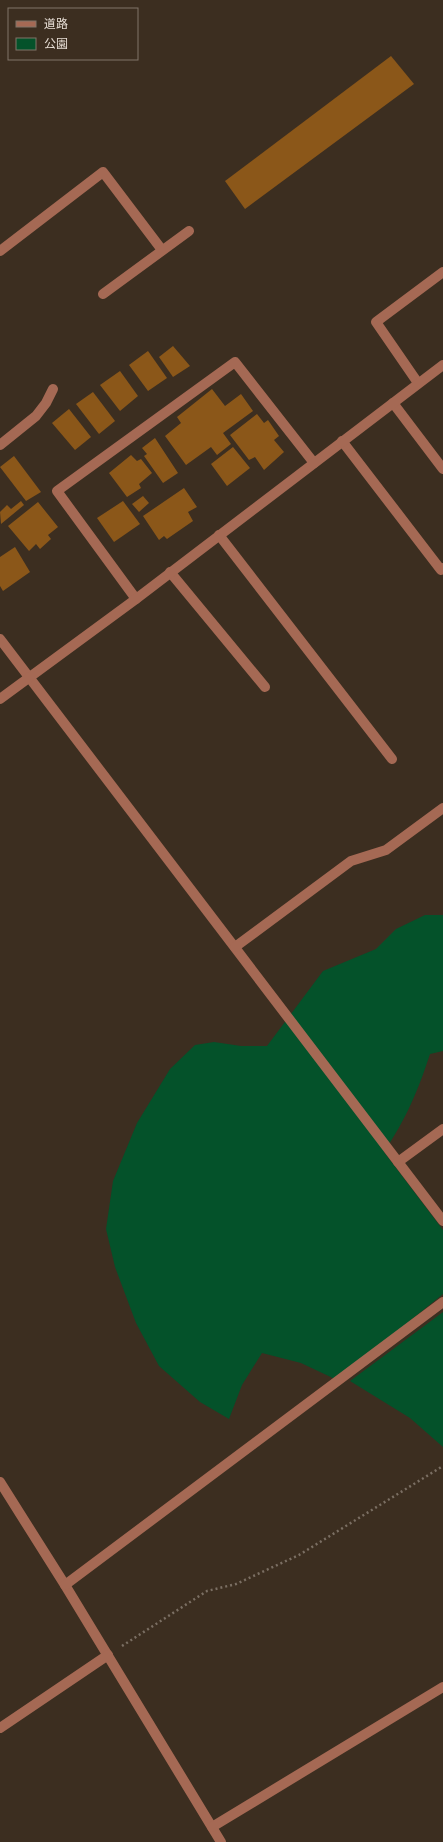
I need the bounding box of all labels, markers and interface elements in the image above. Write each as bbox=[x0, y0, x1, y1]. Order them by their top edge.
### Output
legend bbox=[8, 8, 138, 60]
text: 道路 bbox=[44, 16, 68, 31]
text: 公園 bbox=[44, 36, 68, 51]

